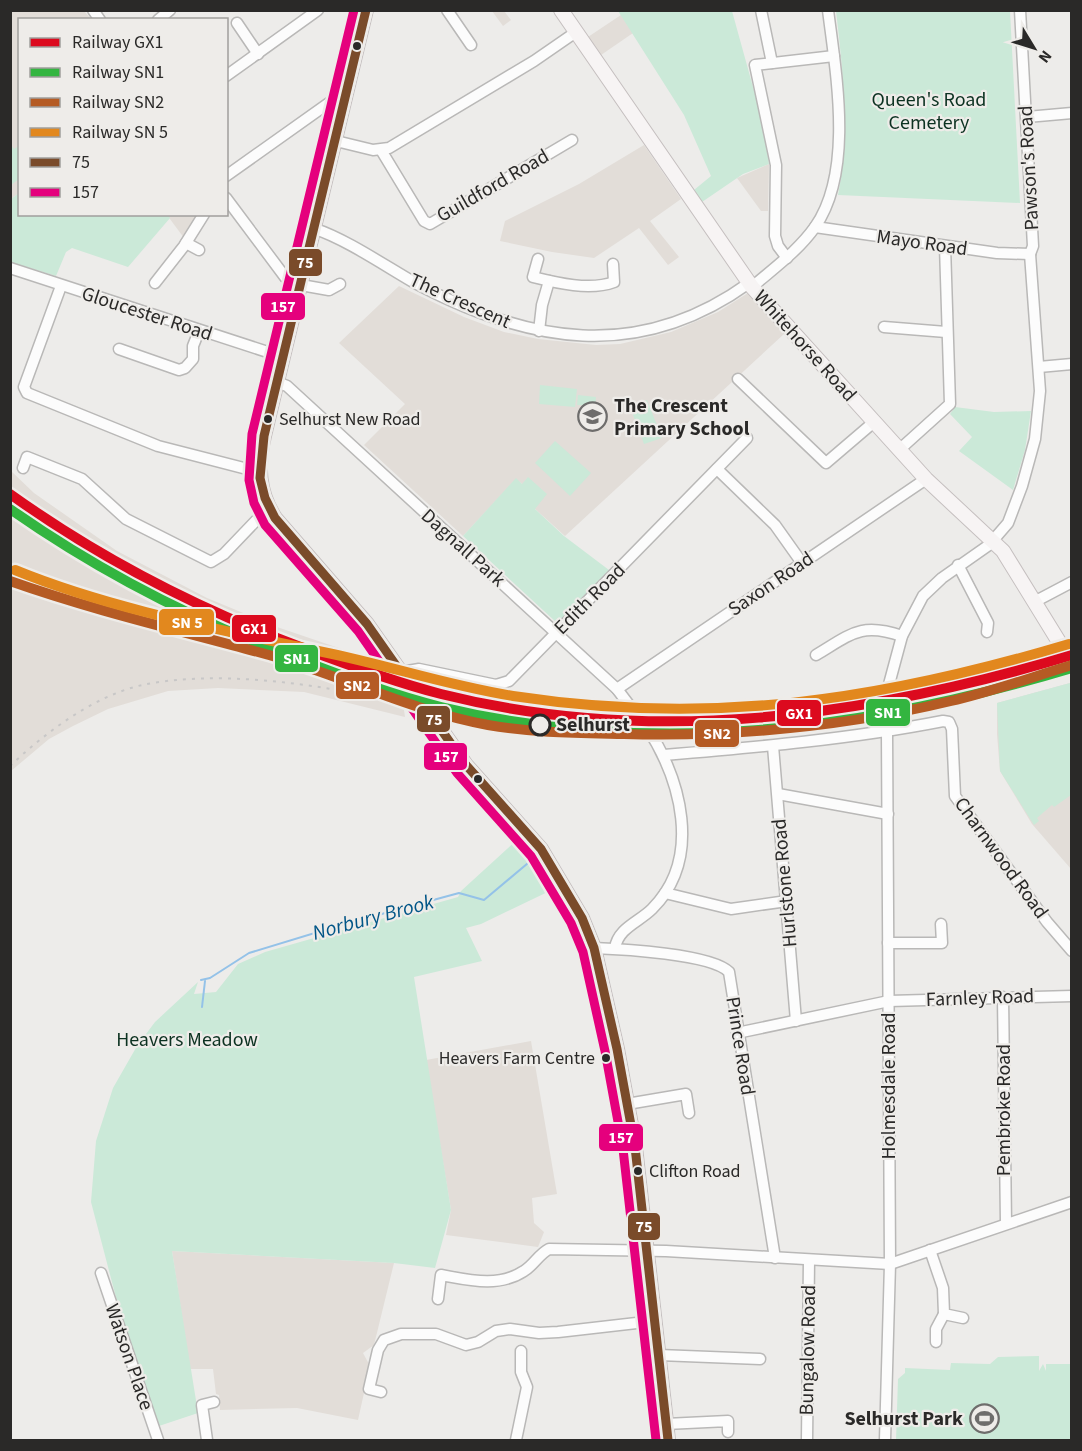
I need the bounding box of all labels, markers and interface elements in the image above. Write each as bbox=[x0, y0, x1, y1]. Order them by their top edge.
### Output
legend bbox=[18, 18, 228, 216]
north arrow bbox=[1004, 18, 1064, 78]
text: Railway GX1 bbox=[72, 30, 163, 55]
unlabelled marker bbox=[351, 40, 363, 52]
text: N bbox=[1033, 46, 1057, 68]
text: Railway SN1 bbox=[72, 60, 164, 85]
park label: Queen's Road Cemetery bbox=[872, 86, 986, 137]
text: Railway SN2 bbox=[72, 90, 164, 115]
street label: Pawson's Road bbox=[1012, 105, 1046, 231]
text: Railway SN 5 bbox=[72, 120, 168, 145]
street label: Guildford Road bbox=[432, 142, 554, 230]
text: 75 bbox=[72, 150, 90, 175]
text: 157 bbox=[72, 180, 99, 205]
street label: Mayo Road bbox=[875, 223, 969, 263]
line badge: 75 bbox=[288, 248, 323, 277]
text: 75 bbox=[297, 252, 313, 274]
street label: The Crescent bbox=[405, 266, 515, 336]
street label: Gloucester Road bbox=[78, 280, 216, 348]
street label: Whitehorse Road bbox=[747, 284, 863, 408]
line badge: 157 bbox=[260, 292, 306, 321]
text: 157 bbox=[270, 296, 296, 318]
place label: The Crescent Primary School bbox=[614, 392, 750, 443]
school or university icon: The Crescent Primary School bbox=[577, 401, 609, 433]
place label: Selhurst New Road bbox=[279, 407, 421, 432]
marker: Selhurst New Road bbox=[262, 413, 274, 425]
street label: Dagnall Park bbox=[415, 502, 511, 594]
street label: Saxon Road bbox=[723, 545, 819, 623]
street label: Edith Road bbox=[548, 557, 632, 641]
line badge: SN 5 bbox=[158, 608, 215, 636]
text: SN 5 bbox=[171, 612, 203, 634]
line badge: GX1 bbox=[231, 614, 277, 643]
text: GX1 bbox=[240, 618, 268, 640]
line badge: SN1 bbox=[274, 644, 319, 673]
text: SN1 bbox=[283, 648, 311, 670]
line badge: SN2 bbox=[335, 671, 380, 700]
text: SN2 bbox=[343, 675, 371, 697]
line badge: SN1 bbox=[865, 698, 911, 727]
line badge: GX1 bbox=[776, 699, 822, 727]
text: SN1 bbox=[874, 702, 902, 724]
text: GX1 bbox=[785, 703, 813, 725]
line badge: 75 bbox=[416, 705, 451, 733]
text: 75 bbox=[426, 709, 442, 731]
place label: Selhurst bbox=[556, 711, 630, 739]
marker: Selhurst bbox=[529, 714, 551, 736]
line badge: SN2 bbox=[694, 719, 740, 748]
text: SN2 bbox=[703, 723, 731, 745]
line badge: 157 bbox=[423, 742, 468, 771]
text: 157 bbox=[433, 746, 459, 768]
unlabelled marker bbox=[472, 773, 484, 785]
street label: Charnwood Road bbox=[947, 791, 1055, 925]
street label: Hurlstone Road bbox=[765, 817, 805, 949]
water label: Norbury Brook bbox=[309, 886, 438, 948]
street label: Farnley Road bbox=[925, 982, 1035, 1014]
street label: Prince Road bbox=[718, 995, 762, 1097]
street label: Holmesdale Road bbox=[875, 1013, 903, 1159]
park label: Heavers Meadow bbox=[116, 1026, 258, 1054]
street label: Pembroke Road bbox=[990, 1044, 1018, 1176]
place label: Heavers Farm Centre bbox=[439, 1046, 595, 1071]
marker: Heavers Farm Centre bbox=[600, 1052, 612, 1064]
line badge: 157 bbox=[598, 1123, 644, 1152]
text: 157 bbox=[608, 1127, 634, 1149]
place label: Clifton Road bbox=[649, 1159, 741, 1184]
marker: Clifton Road bbox=[632, 1165, 644, 1177]
line badge: 75 bbox=[627, 1212, 661, 1241]
text: 75 bbox=[636, 1216, 652, 1238]
street label: Bungalow Road bbox=[793, 1284, 823, 1416]
street label: Watson Place bbox=[98, 1300, 160, 1414]
sports icon: Selhurst Park bbox=[968, 1403, 1000, 1435]
place label: Selhurst Park bbox=[844, 1405, 963, 1433]

